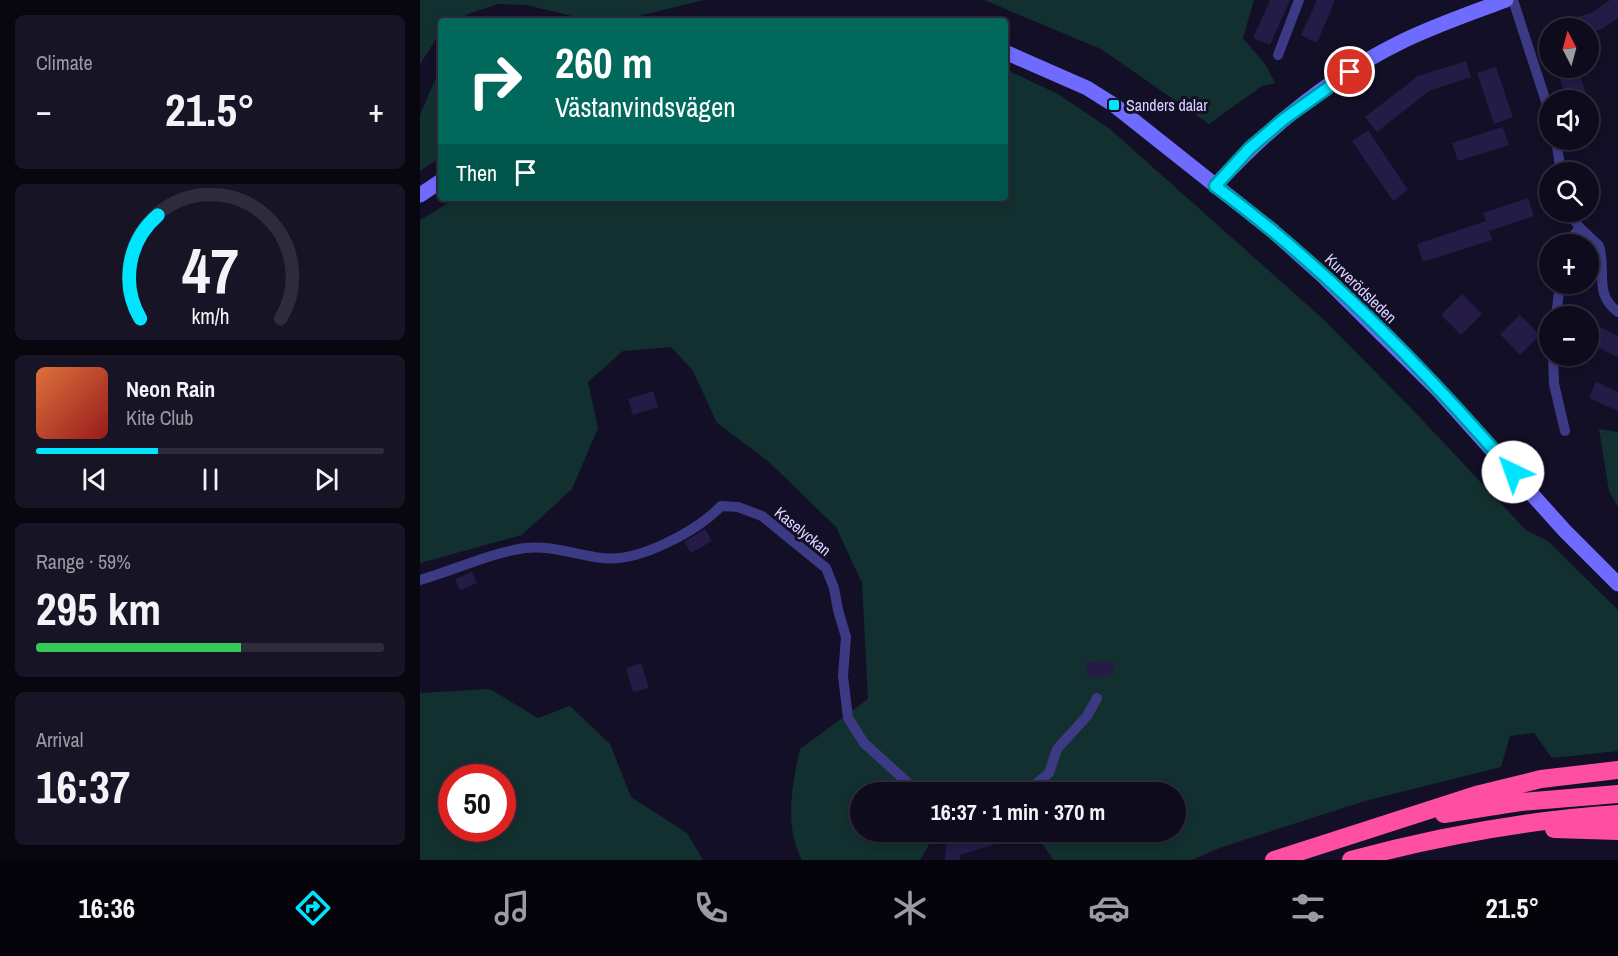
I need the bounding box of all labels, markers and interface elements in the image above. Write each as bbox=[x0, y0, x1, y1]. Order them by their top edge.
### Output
north arrow bbox=[1539, 18, 1599, 78]
map controls bbox=[1539, 18, 1599, 366]
text: 260 m bbox=[555, 35, 653, 91]
icon: right bbox=[456, 42, 534, 120]
pin bbox=[1324, 46, 1375, 97]
text: Climate bbox=[36, 49, 93, 76]
icon: arrive bbox=[1333, 55, 1366, 88]
text: 21.5° bbox=[165, 79, 255, 140]
text: − bbox=[36, 88, 52, 132]
text: + bbox=[368, 88, 384, 132]
text: Västanvindsvägen bbox=[555, 89, 736, 125]
button: sound bbox=[1539, 90, 1599, 150]
place label: Sanders dalar bbox=[1126, 94, 1208, 116]
marker: Sanders dalar bbox=[1107, 98, 1121, 112]
icon: arrive bbox=[509, 156, 542, 189]
text: Then bbox=[456, 158, 497, 188]
button: search bbox=[1539, 162, 1599, 222]
text: 47 bbox=[182, 228, 238, 312]
button: + bbox=[1539, 234, 1599, 294]
street label: Kurverödsleden bbox=[1320, 248, 1402, 328]
text: km/h bbox=[191, 302, 229, 331]
button: − bbox=[1539, 306, 1599, 366]
text: Neon Rain bbox=[126, 374, 215, 404]
text: Kite Club bbox=[126, 404, 193, 431]
position arrow bbox=[1481, 440, 1545, 504]
icon: previous bbox=[78, 463, 111, 496]
icon: pause bbox=[194, 463, 227, 496]
icon: next bbox=[310, 463, 343, 496]
street label: Kaselyckan bbox=[770, 501, 836, 561]
text: Range · 59% bbox=[36, 548, 131, 575]
text: 295 km bbox=[36, 578, 161, 639]
text: Arrival bbox=[36, 726, 83, 753]
text: 16:37 bbox=[36, 756, 130, 817]
speed limit sign: 50 bbox=[438, 764, 516, 842]
text: 16:37 · 1 min · 370 m bbox=[931, 797, 1105, 827]
icon: directions bbox=[292, 887, 334, 929]
icon: music bbox=[491, 887, 533, 929]
icon: phone bbox=[690, 887, 732, 929]
icon: climate bbox=[889, 887, 931, 929]
icon: car bbox=[1088, 887, 1130, 929]
icon: filters bbox=[1287, 887, 1329, 929]
text: 16:36 bbox=[78, 890, 135, 926]
text: 21.5° bbox=[1486, 890, 1539, 926]

